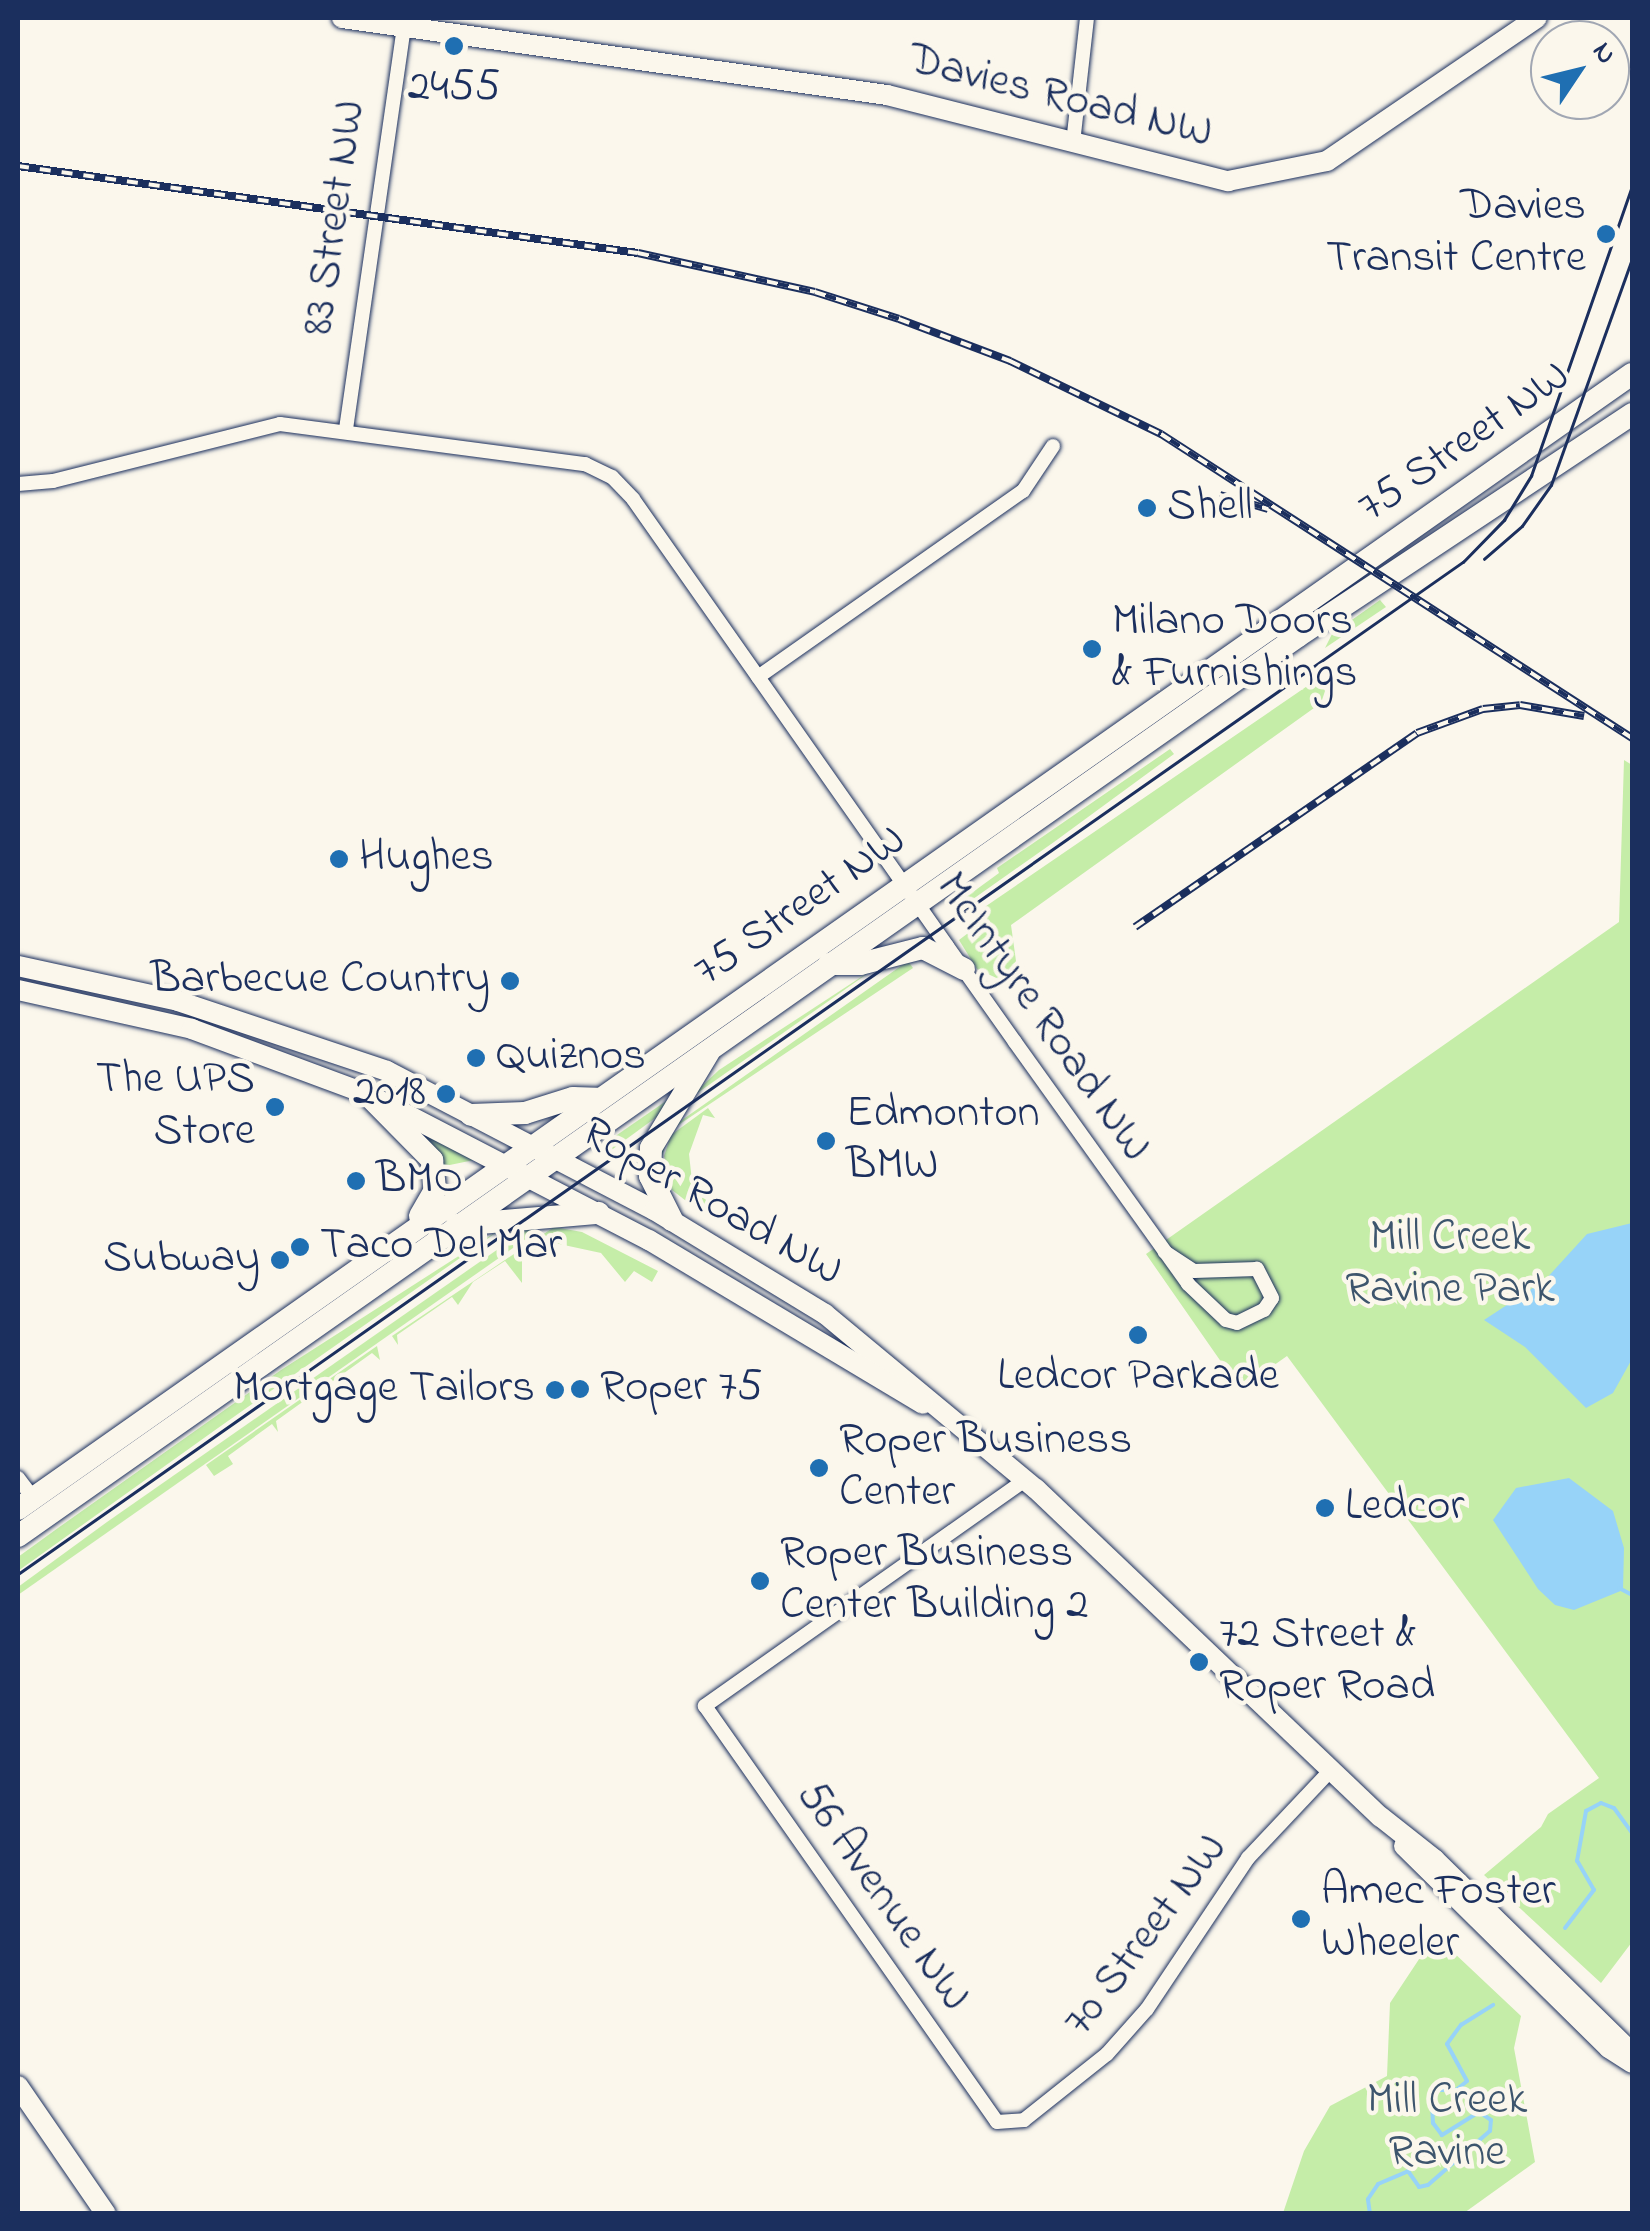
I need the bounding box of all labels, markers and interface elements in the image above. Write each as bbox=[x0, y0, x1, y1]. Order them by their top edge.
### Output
north arrow bbox=[1530, 20, 1630, 120]
street label: Davies Road NW bbox=[902, 34, 1218, 162]
text: N bbox=[1581, 34, 1626, 73]
marker: 2455 bbox=[443, 35, 465, 57]
place label: 2455 bbox=[408, 62, 500, 116]
street label: 83 Street NW bbox=[293, 97, 379, 339]
place label: Davies Transit Centre bbox=[1326, 181, 1586, 287]
marker: Davies Transit Centre bbox=[1595, 223, 1617, 245]
street label: 75 Street NW bbox=[1349, 350, 1581, 536]
place label: Shell bbox=[1167, 481, 1253, 535]
marker: Shell bbox=[1136, 497, 1158, 519]
place label: Milano Doors & Furnishings bbox=[1112, 596, 1357, 702]
marker: Milano Doors & Furnishings bbox=[1081, 638, 1103, 660]
street label: 75 Street NW bbox=[685, 814, 917, 1000]
place label: Hughes bbox=[359, 832, 494, 886]
marker: Hughes bbox=[328, 848, 350, 870]
street label: McIntyre Road NW bbox=[922, 863, 1162, 1173]
place label: Barbecue Country bbox=[151, 954, 490, 1008]
marker: Barbecue Country bbox=[499, 970, 521, 992]
place label: Quiznos bbox=[496, 1031, 646, 1085]
marker: Quiznos bbox=[465, 1047, 487, 1069]
place label: The UPS Store bbox=[96, 1054, 255, 1160]
place label: 2018 bbox=[353, 1067, 426, 1121]
marker: 2018 bbox=[435, 1083, 457, 1105]
place label: Edmonton BMW bbox=[846, 1088, 1040, 1194]
marker: The UPS Store bbox=[264, 1096, 286, 1118]
street label: Roper Road NW bbox=[571, 1106, 851, 1300]
marker: Edmonton BMW bbox=[815, 1130, 837, 1152]
place label: BMO bbox=[376, 1154, 463, 1208]
marker: BMO bbox=[345, 1170, 367, 1192]
park label: Mill Creek Ravine Park bbox=[1345, 1212, 1555, 1318]
place label: Taco Del Mar bbox=[320, 1220, 562, 1274]
place label: Subway bbox=[103, 1233, 260, 1287]
marker: Taco Del Mar bbox=[289, 1236, 311, 1258]
marker: Subway bbox=[269, 1249, 291, 1271]
marker: Ledcor Parkade bbox=[1127, 1324, 1149, 1346]
place label: Ledcor Parkade bbox=[997, 1351, 1279, 1405]
place label: Roper 75 bbox=[600, 1362, 762, 1416]
place label: Mortgage Tailors bbox=[233, 1363, 535, 1417]
marker: Roper 75 bbox=[569, 1378, 591, 1400]
marker: Mortgage Tailors bbox=[544, 1379, 566, 1401]
place label: Roper Business Center bbox=[839, 1415, 1132, 1521]
marker: Roper Business Center bbox=[808, 1457, 830, 1479]
place label: Ledcor bbox=[1345, 1481, 1464, 1535]
marker: Ledcor bbox=[1314, 1497, 1336, 1519]
place label: Roper Business Center Building 2 bbox=[780, 1528, 1089, 1634]
marker: Roper Business Center Building 2 bbox=[749, 1570, 771, 1592]
place label: 72 Street & Roper Road bbox=[1219, 1609, 1435, 1715]
marker: 72 Street & Roper Road bbox=[1188, 1651, 1210, 1673]
street label: 56 Avenue NW bbox=[783, 1772, 981, 2022]
street label: 70 Street NW bbox=[1053, 1824, 1241, 2048]
place label: Amec Foster Wheeler bbox=[1321, 1866, 1556, 1972]
marker: Amec Foster Wheeler bbox=[1290, 1908, 1312, 1930]
park label: Mill Creek Ravine bbox=[1367, 2075, 1527, 2181]

